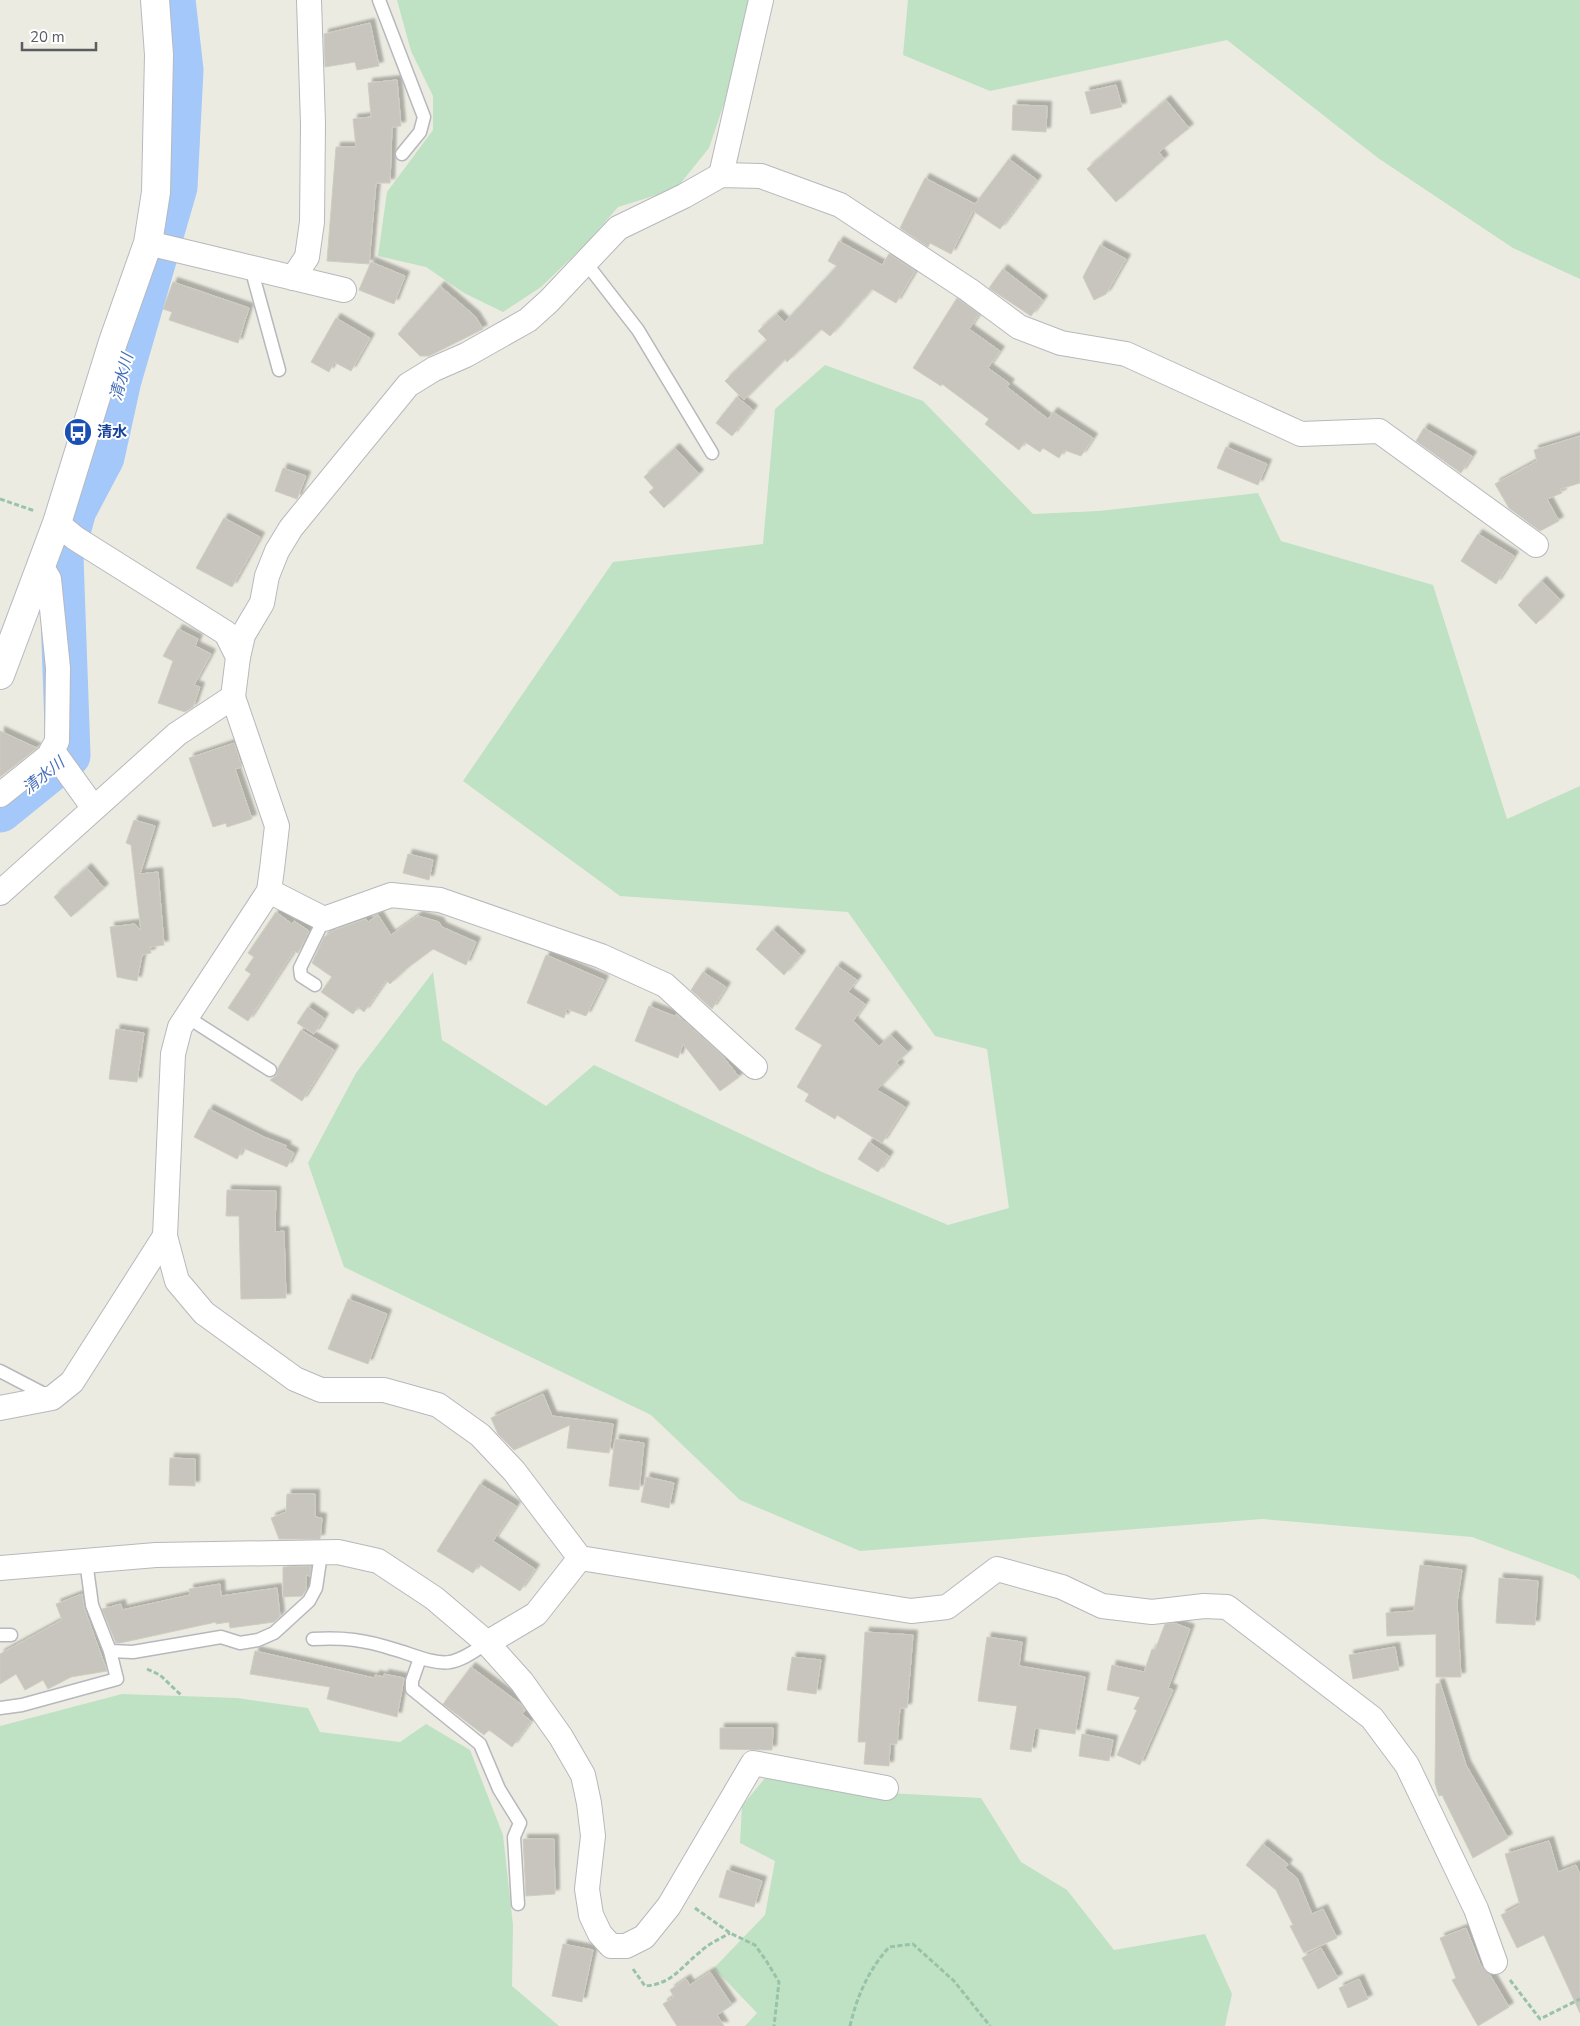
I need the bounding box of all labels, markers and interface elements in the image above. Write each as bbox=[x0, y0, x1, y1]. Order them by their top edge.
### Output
scale bar bbox=[22, 20, 96, 52]
text: 20 m bbox=[30, 27, 65, 47]
water label: 清水川 bbox=[105, 349, 139, 403]
bus stop icon: 清水 bbox=[63, 417, 93, 447]
place label: 清水 bbox=[97, 422, 127, 442]
water label: 清水川 bbox=[18, 751, 71, 799]

